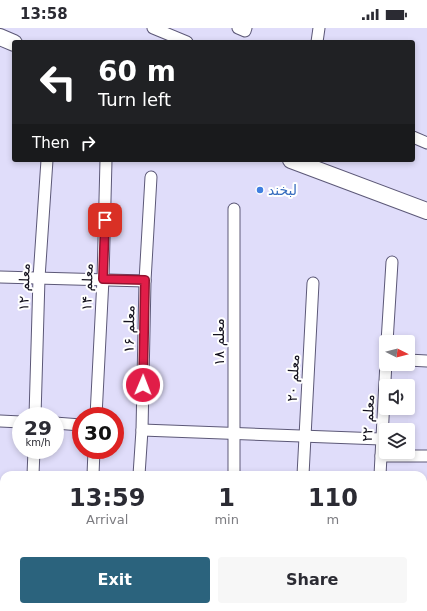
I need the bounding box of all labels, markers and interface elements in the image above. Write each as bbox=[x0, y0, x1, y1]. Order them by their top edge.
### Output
text: 13:58 bbox=[20, 5, 68, 23]
text: 60 m bbox=[98, 55, 176, 88]
icon: left bbox=[32, 56, 84, 108]
text: Turn left bbox=[98, 89, 171, 110]
icon: right bbox=[77, 132, 99, 154]
text: Then bbox=[32, 134, 69, 152]
place label: لبخند bbox=[268, 182, 297, 198]
marker: لبخند bbox=[255, 185, 265, 195]
pin bbox=[88, 203, 122, 237]
icon: arrive bbox=[94, 209, 116, 231]
street label: معلم ۱۲ bbox=[15, 263, 34, 311]
street label: معلم ۱۴ bbox=[78, 263, 97, 311]
street label: معلم ۱۶ bbox=[121, 305, 138, 353]
street label: معلم ۱۸ bbox=[211, 318, 228, 366]
north arrow bbox=[379, 335, 415, 371]
map controls bbox=[379, 335, 415, 459]
street label: معلم ۲۰ bbox=[284, 354, 303, 402]
position arrow bbox=[122, 364, 164, 406]
button: sound bbox=[379, 379, 415, 415]
street label: معلم ۲۲ bbox=[359, 394, 378, 442]
speed limit sign: 30 bbox=[72, 407, 124, 459]
text: 29 bbox=[24, 416, 52, 440]
button: layers bbox=[379, 423, 415, 459]
text: km/h bbox=[25, 437, 51, 448]
text: 13:59 bbox=[69, 484, 145, 512]
text: 1 bbox=[218, 484, 235, 512]
text: 110 bbox=[308, 484, 358, 512]
text: Arrival bbox=[86, 512, 128, 527]
text: min bbox=[214, 512, 239, 527]
text: m bbox=[327, 512, 339, 527]
button: Exit bbox=[20, 557, 210, 603]
button: Share bbox=[218, 557, 407, 603]

